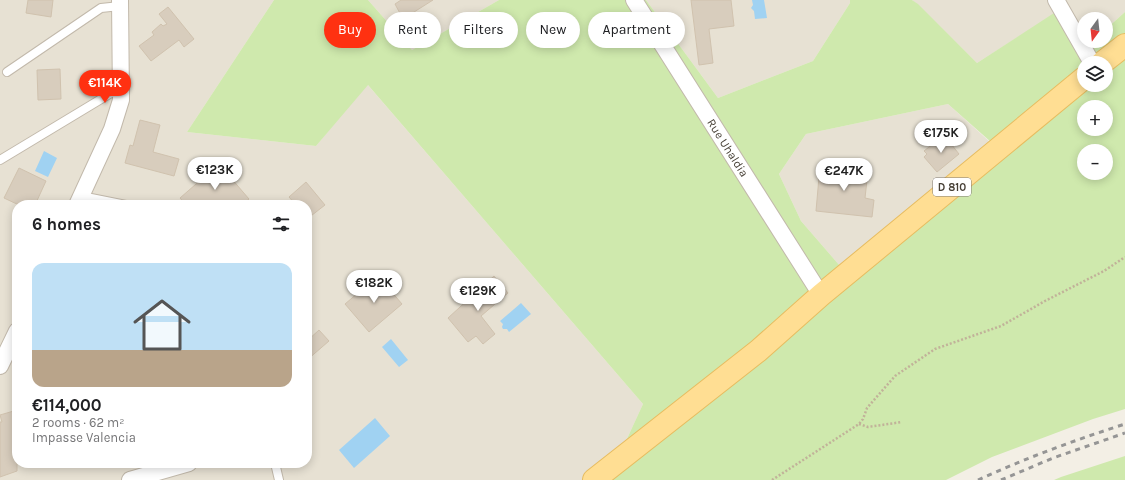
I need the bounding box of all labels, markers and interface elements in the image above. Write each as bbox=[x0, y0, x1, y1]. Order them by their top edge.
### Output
chip: Buy bbox=[324, 12, 376, 48]
chip: Rent bbox=[384, 12, 441, 48]
chip: Filters bbox=[449, 12, 518, 48]
chip: New bbox=[526, 12, 580, 48]
chip: Apartment bbox=[588, 12, 685, 48]
north arrow bbox=[1077, 12, 1113, 48]
map controls bbox=[1077, 12, 1113, 180]
button: layers bbox=[1077, 56, 1113, 92]
pin: €114K bbox=[77, 70, 133, 104]
text: €114K bbox=[88, 75, 122, 90]
button: + bbox=[1077, 100, 1113, 136]
street label: Rue Uhaldia bbox=[704, 116, 751, 179]
pin: €175K bbox=[913, 120, 969, 154]
text: €175K bbox=[923, 125, 959, 140]
button: − bbox=[1077, 144, 1113, 180]
pin: €123K bbox=[187, 157, 243, 191]
pin: €247K bbox=[816, 158, 872, 192]
text: €123K bbox=[196, 162, 234, 177]
text: €247K bbox=[825, 163, 863, 178]
road number: D 810 bbox=[933, 178, 971, 196]
icon: filters bbox=[270, 213, 292, 235]
text: 6 homes bbox=[32, 214, 101, 234]
pin: €182K bbox=[346, 270, 402, 304]
text: €182K bbox=[355, 275, 393, 290]
pin: €129K bbox=[450, 278, 506, 312]
text: €129K bbox=[459, 283, 497, 298]
icon: home bbox=[126, 289, 198, 361]
text: €114,000 bbox=[32, 395, 102, 415]
text: 2 rooms · 62 m² bbox=[32, 415, 124, 430]
text: Impasse Valencia bbox=[32, 430, 136, 445]

